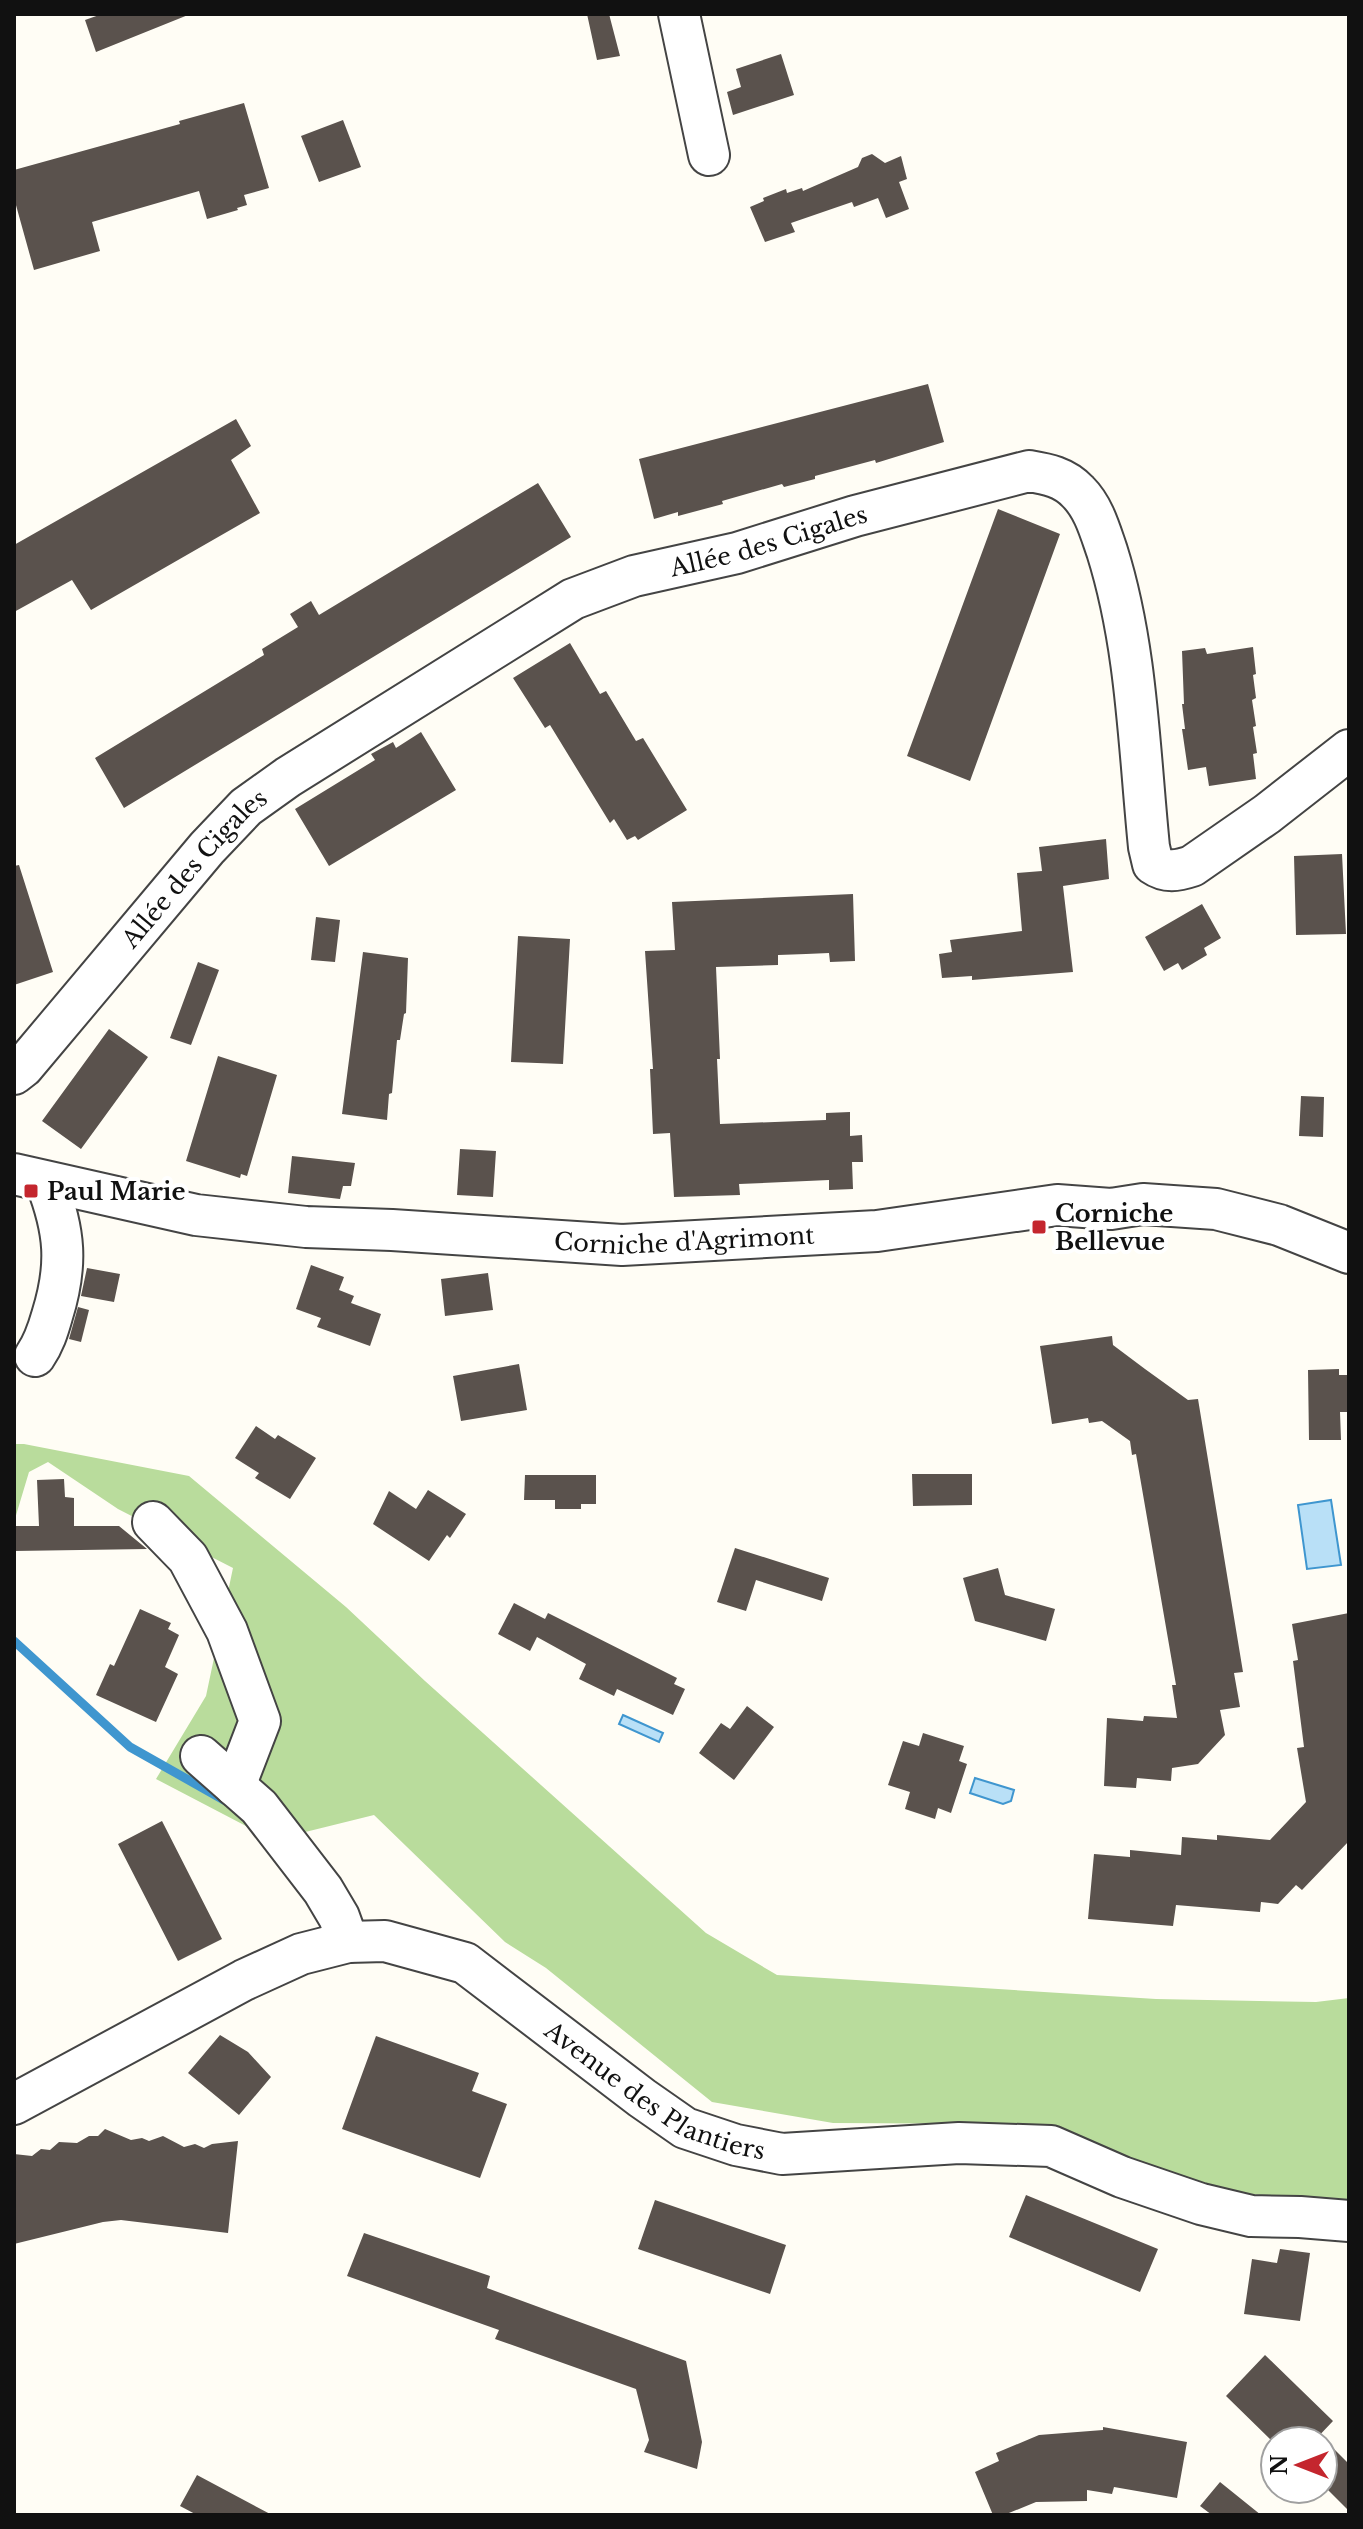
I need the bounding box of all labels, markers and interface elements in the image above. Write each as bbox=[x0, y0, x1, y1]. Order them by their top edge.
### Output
street label: Allée des Cigales bbox=[666, 499, 870, 582]
street label: Allée des Cigales bbox=[115, 782, 272, 954]
place label: Paul Marie bbox=[47, 1177, 186, 1206]
marker: Paul Marie bbox=[22, 1182, 40, 1200]
place label: Corniche Bellevue bbox=[1055, 1199, 1173, 1256]
marker: Corniche Bellevue bbox=[1030, 1218, 1048, 1236]
street label: Corniche d'Agrimont bbox=[553, 1220, 815, 1260]
street label: Avenue des Plantiers bbox=[539, 2014, 768, 2165]
north arrow bbox=[1259, 2425, 1339, 2505]
text: N bbox=[1266, 2454, 1293, 2475]

